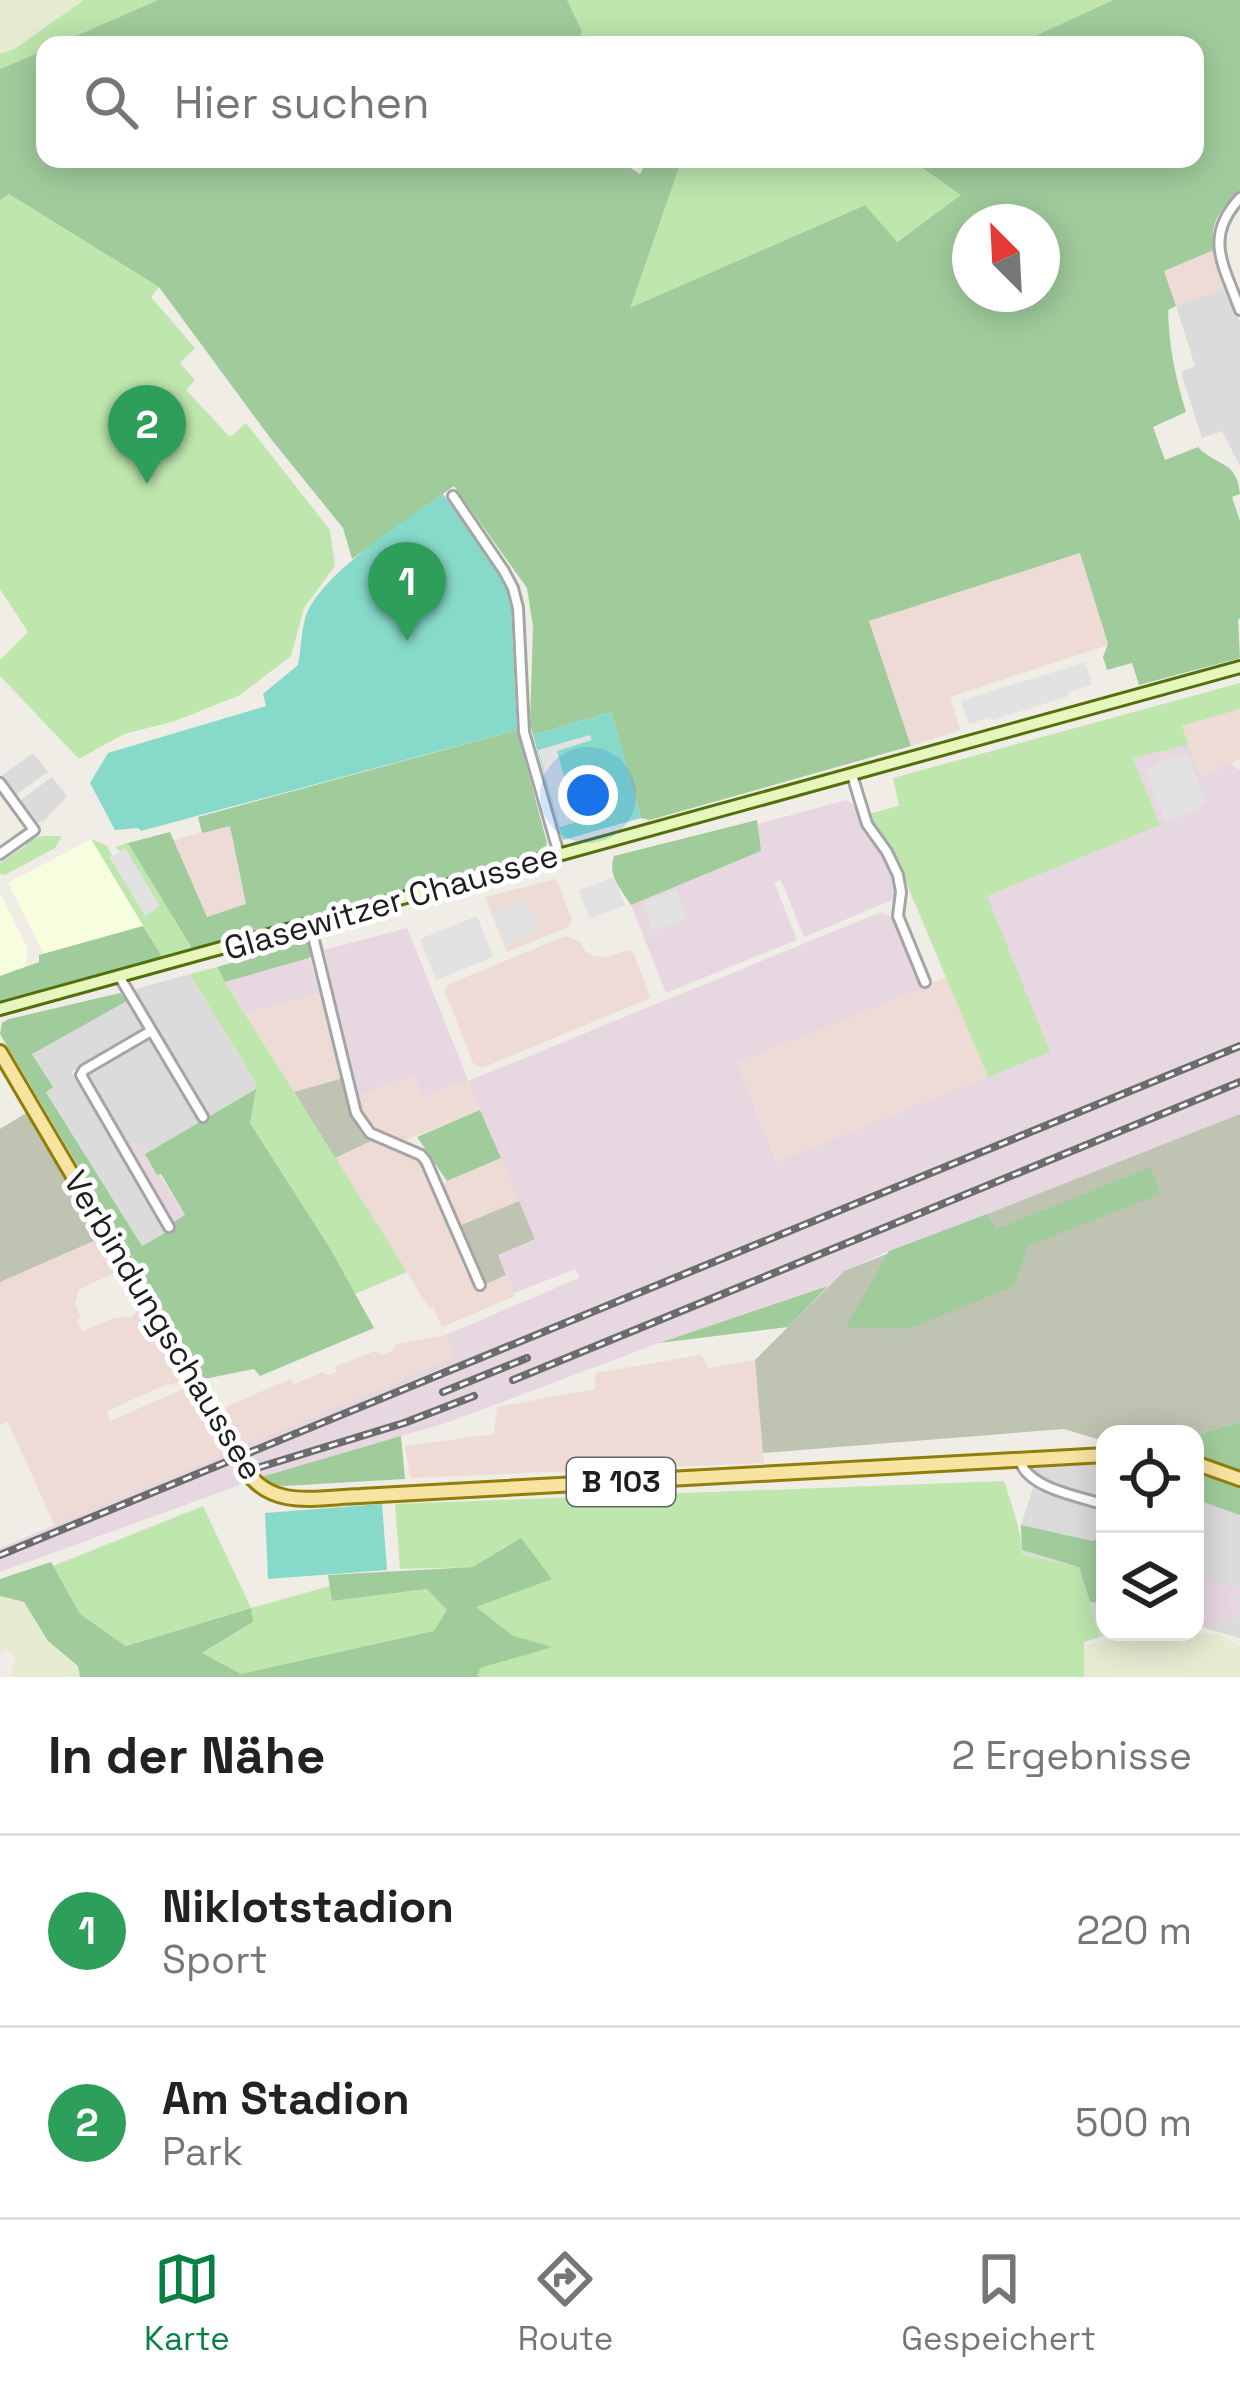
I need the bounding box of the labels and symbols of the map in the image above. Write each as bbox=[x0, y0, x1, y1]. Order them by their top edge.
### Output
north arrow bbox=[952, 204, 1060, 312]
pin: 2 bbox=[108, 385, 186, 484]
pin: 1 bbox=[368, 542, 446, 641]
your location bbox=[558, 765, 618, 825]
street label: Glasewitzer Chaussee bbox=[219, 834, 563, 970]
street label: Verbindungschaussee bbox=[54, 1163, 272, 1488]
road number: B 103 bbox=[567, 1458, 675, 1506]

